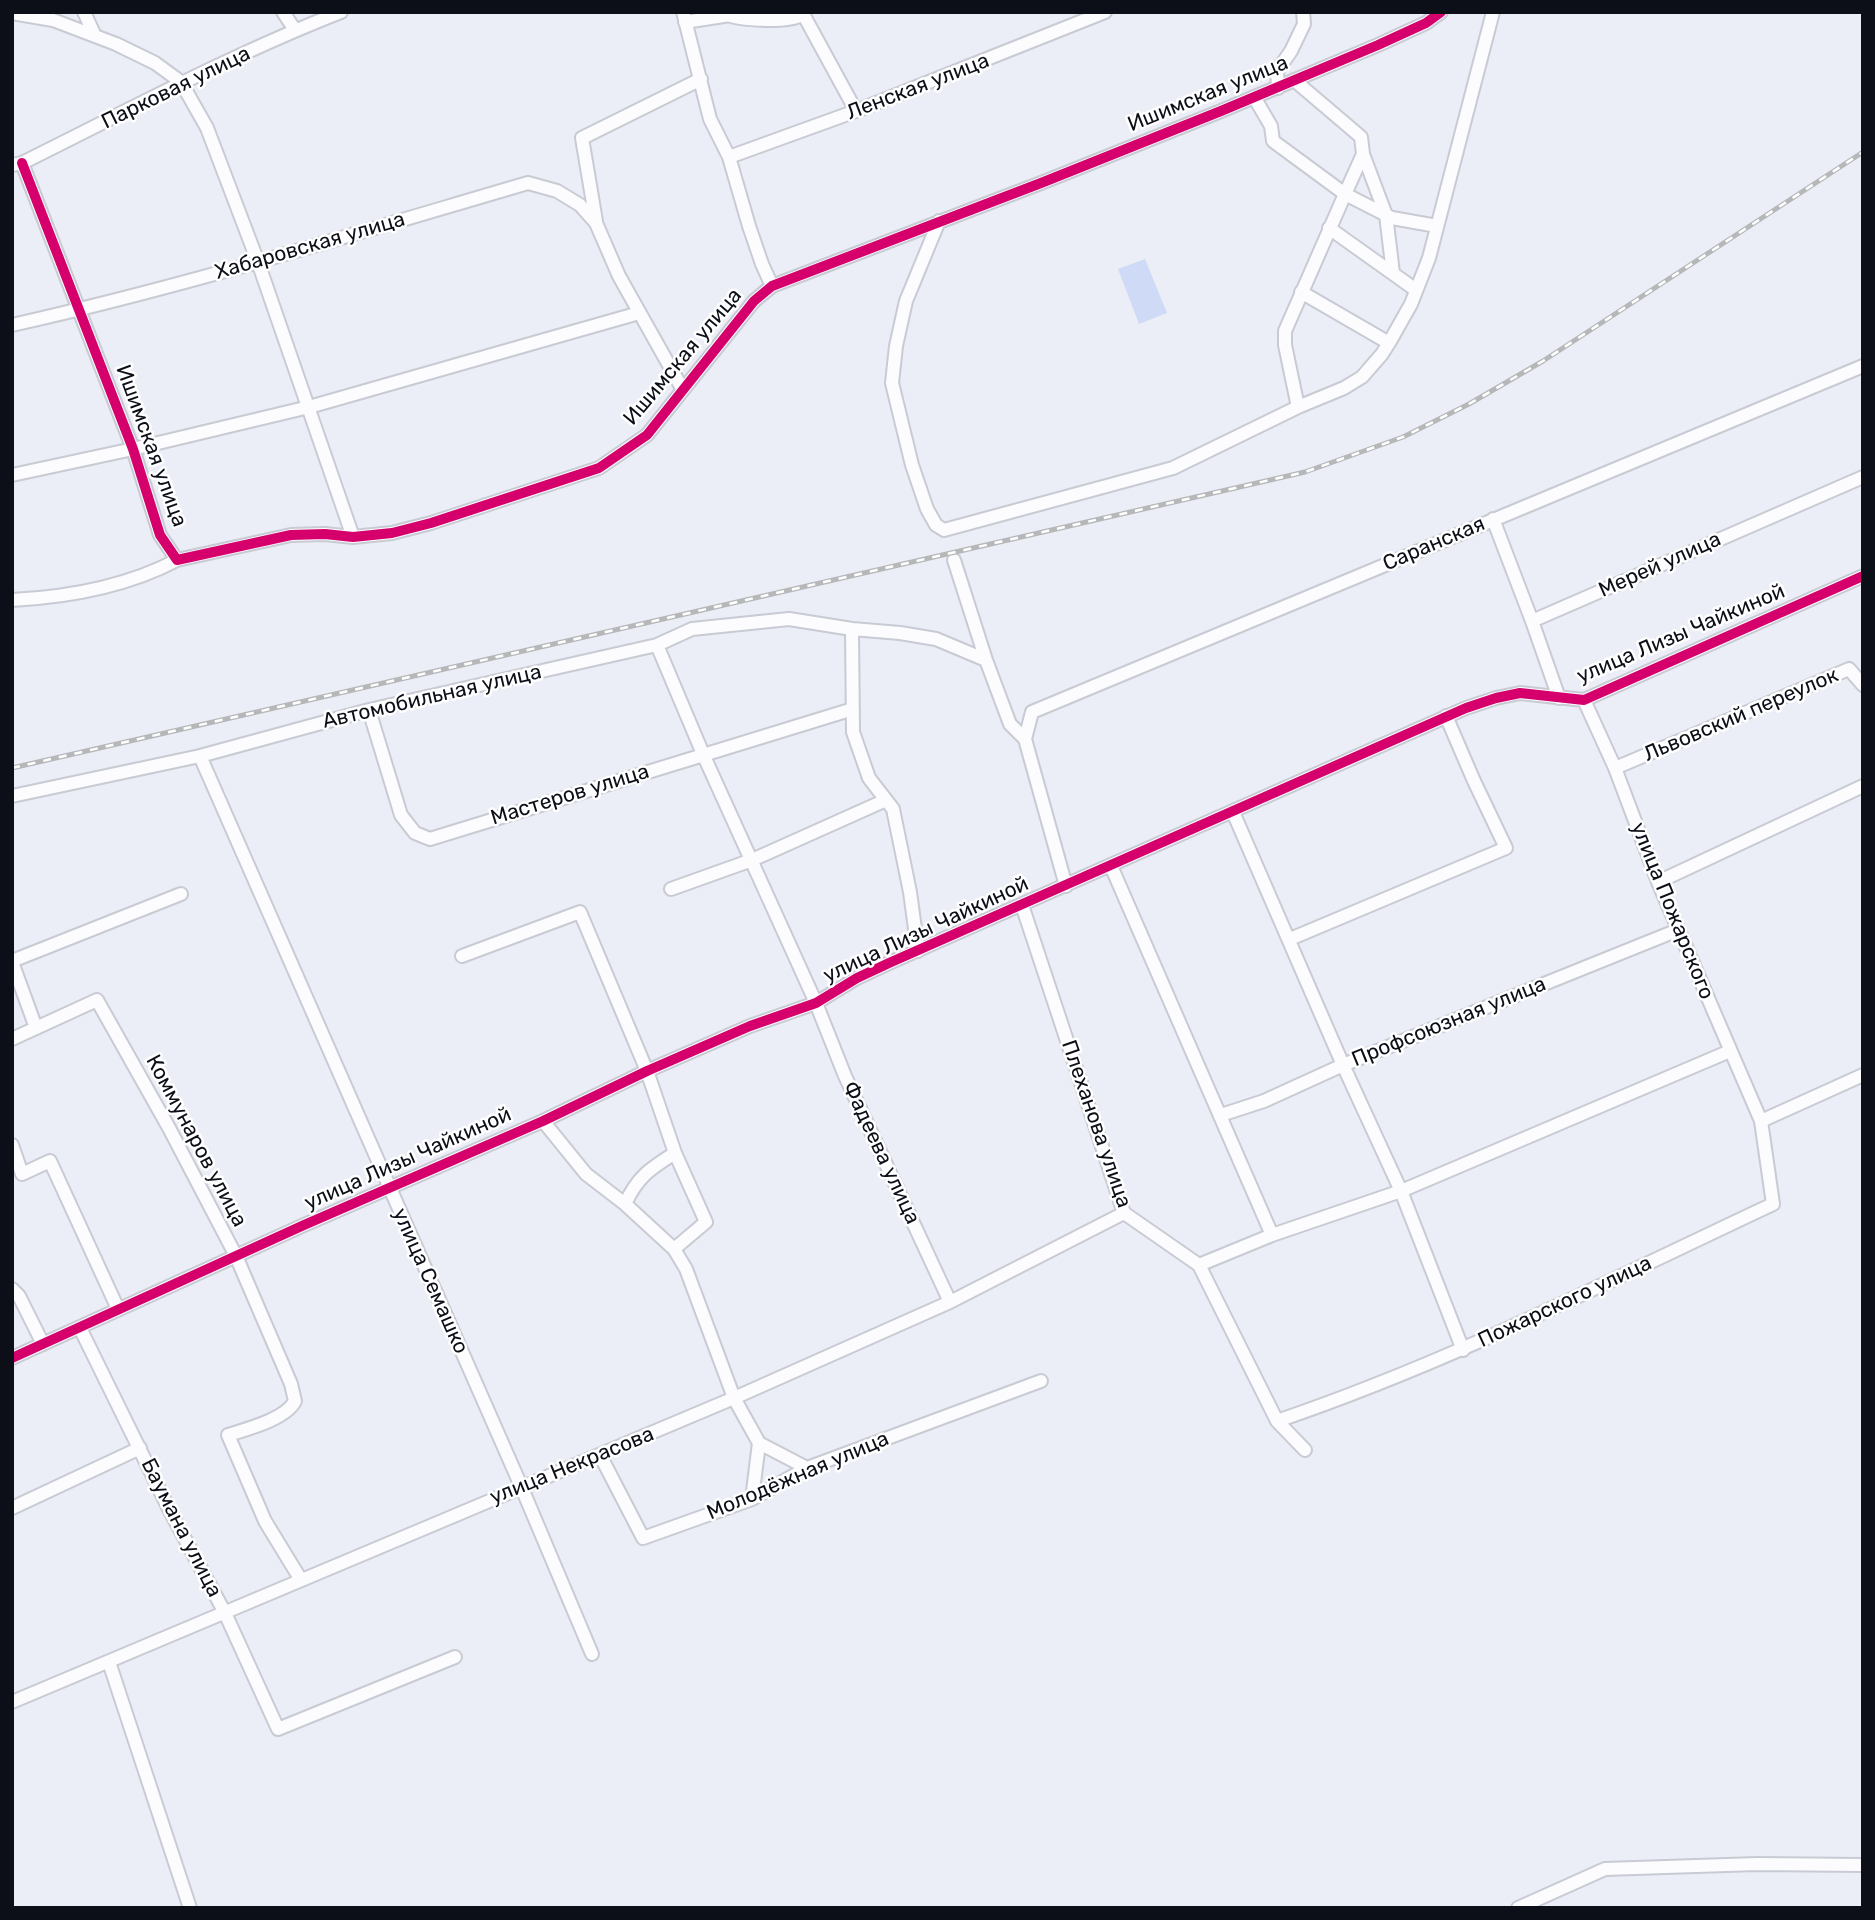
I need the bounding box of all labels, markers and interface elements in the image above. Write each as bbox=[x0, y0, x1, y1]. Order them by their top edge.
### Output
street label: Парковая улица bbox=[98, 41, 254, 135]
street label: Ленская улица bbox=[843, 48, 993, 126]
street label: Ишимская улица bbox=[1124, 50, 1292, 138]
street label: Хабаровская улица bbox=[212, 207, 408, 285]
street label: Ишимская улица bbox=[619, 284, 747, 430]
street label: Ишимская улица bbox=[110, 362, 192, 530]
street label: Саранская bbox=[1379, 511, 1489, 577]
street label: Мерей улица bbox=[1595, 527, 1725, 603]
street label: улица Лизы Чайкиной bbox=[1573, 579, 1789, 689]
street label: Автомобильная улица bbox=[320, 660, 544, 734]
street label: Львовский переулок bbox=[1640, 663, 1842, 767]
street label: Мастеров улица bbox=[488, 759, 652, 831]
street label: улица Пожарского bbox=[1625, 819, 1719, 1003]
street label: улица Лизы Чайкиной bbox=[819, 871, 1033, 989]
street label: Профсоюзная улица bbox=[1348, 972, 1550, 1072]
street label: Плеханова улица bbox=[1056, 1037, 1136, 1211]
street label: Коммунаров улица bbox=[140, 1051, 252, 1231]
street label: Фадеева улица bbox=[837, 1078, 925, 1228]
street label: улица Лизы Чайкиной bbox=[301, 1102, 515, 1216]
street label: улица Семашко bbox=[387, 1204, 473, 1358]
street label: Пожарского улица bbox=[1474, 1251, 1656, 1353]
street label: улица Некрасова bbox=[486, 1422, 658, 1510]
street label: Молодёжная улица bbox=[703, 1426, 893, 1526]
street label: Баумана улица bbox=[135, 1454, 227, 1602]

